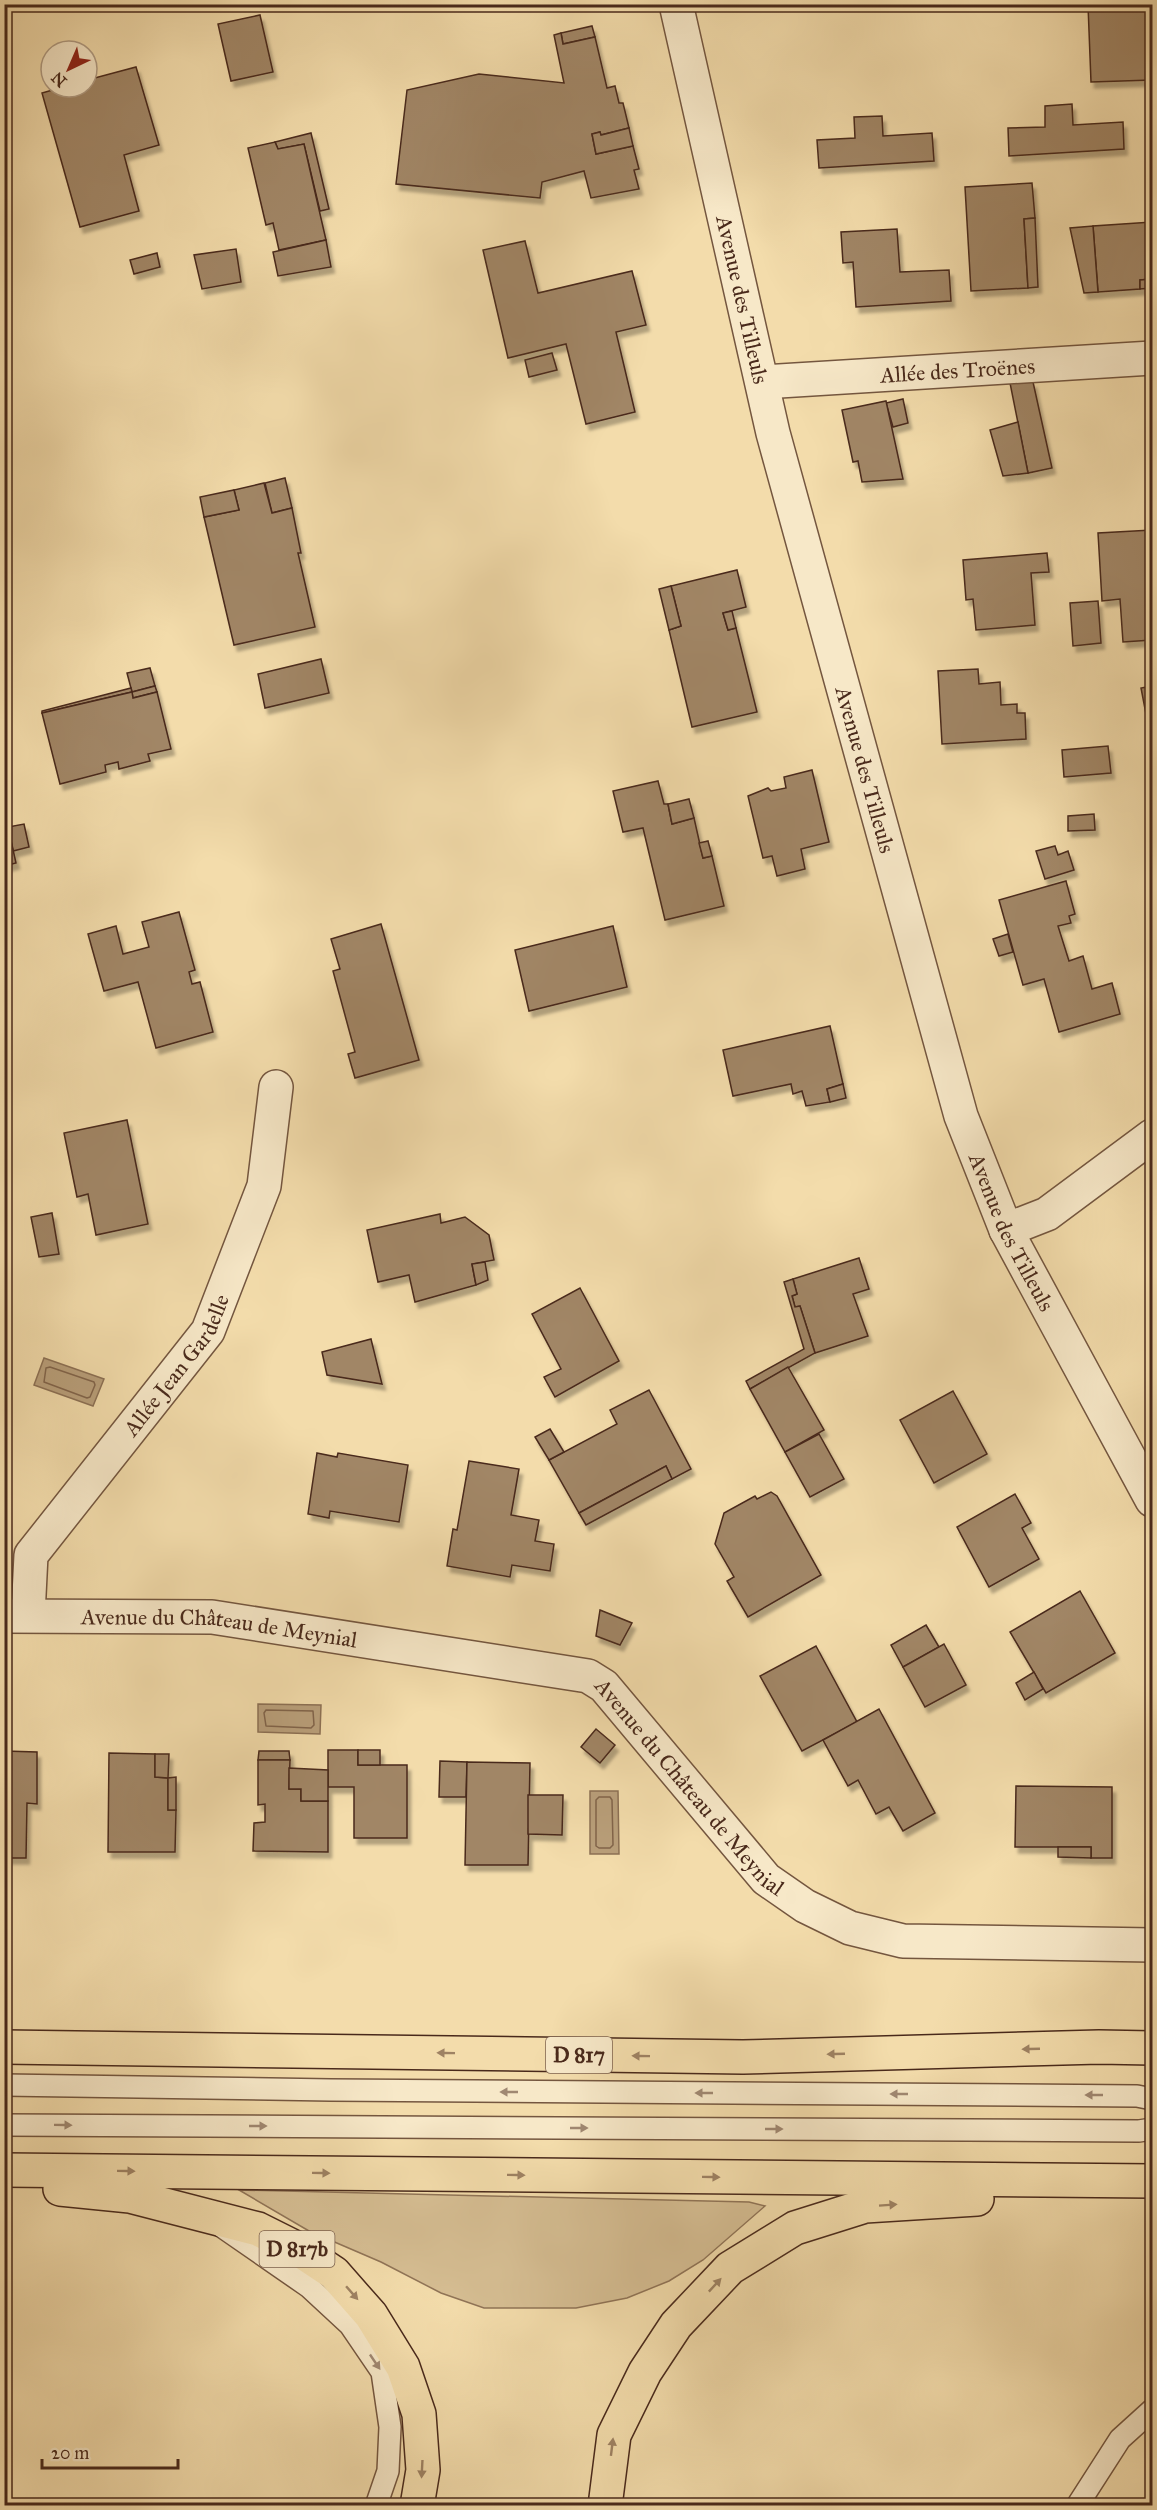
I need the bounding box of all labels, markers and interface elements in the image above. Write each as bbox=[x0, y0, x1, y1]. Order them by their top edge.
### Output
north arrow bbox=[39, 39, 99, 99]
text: N bbox=[47, 68, 70, 91]
street label: Avenue des Tilleuls bbox=[710, 212, 775, 386]
street label: Allée des Troënes bbox=[878, 352, 1036, 388]
street label: Avenue des Tilleuls bbox=[830, 682, 901, 856]
street label: Avenue des Tilleuls bbox=[963, 1148, 1061, 1316]
street label: Allée Jean Gardelle bbox=[116, 1290, 234, 1442]
street label: Avenue du Château de Meynial bbox=[80, 1603, 359, 1653]
street label: Avenue du Château de Meynial bbox=[589, 1672, 790, 1901]
road number: D 817 bbox=[546, 2037, 612, 2073]
one-way arrow bbox=[1022, 2044, 1041, 2053]
one-way arrow bbox=[437, 2048, 456, 2058]
one-way arrow bbox=[827, 2050, 846, 2059]
one-way arrow bbox=[632, 2051, 651, 2061]
one-way arrow bbox=[500, 2087, 519, 2096]
one-way arrow bbox=[695, 2088, 714, 2098]
one-way arrow bbox=[890, 2089, 909, 2099]
one-way arrow bbox=[1085, 2090, 1104, 2100]
one-way arrow bbox=[53, 2120, 72, 2130]
one-way arrow bbox=[248, 2122, 267, 2131]
one-way arrow bbox=[569, 2123, 588, 2133]
one-way arrow bbox=[764, 2124, 783, 2134]
one-way arrow bbox=[116, 2166, 135, 2176]
one-way arrow bbox=[311, 2168, 330, 2178]
one-way arrow bbox=[506, 2170, 525, 2180]
one-way arrow bbox=[701, 2172, 720, 2182]
one-way arrow bbox=[878, 2200, 897, 2209]
road number: D 817b bbox=[260, 2231, 334, 2267]
one-way arrow bbox=[707, 2278, 721, 2292]
one-way arrow bbox=[345, 2285, 358, 2300]
one-way arrow bbox=[369, 2354, 380, 2370]
scale bar bbox=[42, 2432, 178, 2470]
one-way arrow bbox=[608, 2438, 617, 2457]
text: 20 m bbox=[51, 2442, 89, 2464]
one-way arrow bbox=[417, 2460, 426, 2479]

